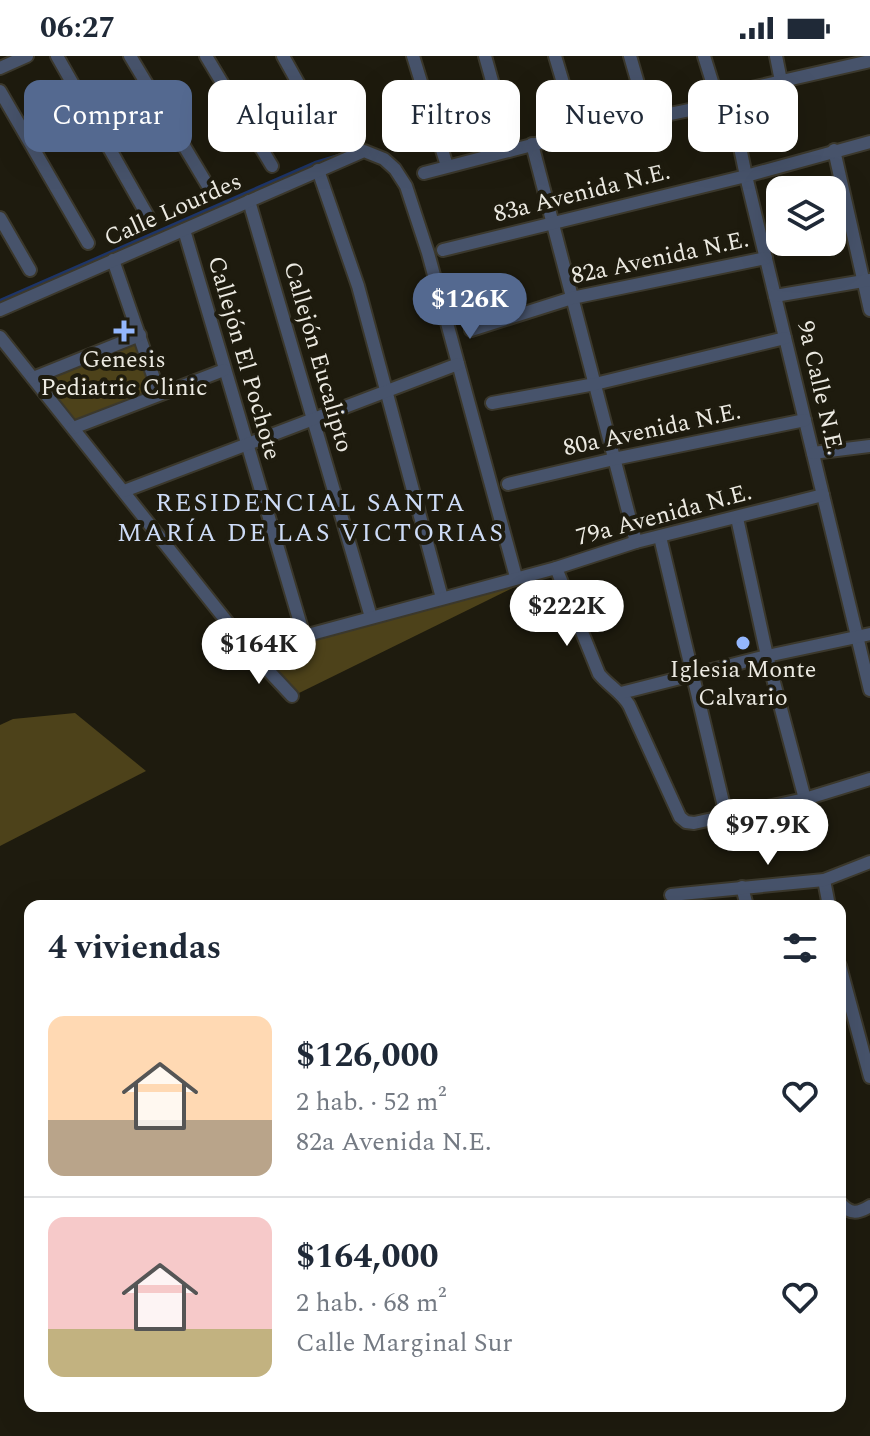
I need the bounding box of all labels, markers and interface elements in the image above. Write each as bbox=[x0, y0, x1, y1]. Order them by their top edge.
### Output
text: 06:27 bbox=[40, 5, 115, 51]
chip: Comprar bbox=[24, 80, 192, 152]
chip: Alquilar bbox=[208, 80, 366, 152]
chip: Filtros bbox=[382, 80, 520, 152]
chip: Nuevo bbox=[536, 80, 672, 152]
chip: Piso bbox=[688, 80, 798, 152]
street label: 83a Avenida N.E. bbox=[490, 154, 674, 232]
street label: Calle Lourdes bbox=[98, 164, 248, 256]
map controls bbox=[766, 176, 846, 256]
button: layers bbox=[766, 176, 846, 256]
street label: 82a Avenida N.E. bbox=[568, 222, 752, 294]
street label: Callejón El Pochote bbox=[198, 252, 290, 464]
street label: Callejón Eucalipto bbox=[274, 257, 362, 457]
pin: $126K bbox=[414, 273, 526, 341]
text: $126K bbox=[431, 279, 509, 319]
street label: 9a Calle N.E. bbox=[787, 317, 853, 459]
marker: Genesis Pediatric Clinic bbox=[113, 320, 135, 342]
place label: Genesis Pediatric Clinic bbox=[40, 342, 208, 406]
street label: 80a Avenida N.E. bbox=[560, 394, 744, 466]
street label: 79a Avenida N.E. bbox=[572, 474, 756, 556]
district label: RESIDENCIAL SANTA MARÍA DE LAS VICTORIAS bbox=[117, 483, 505, 553]
pin: $222K bbox=[511, 580, 623, 648]
text: $222K bbox=[528, 586, 606, 626]
pin: $164K bbox=[203, 618, 315, 686]
text: $164K bbox=[220, 624, 298, 664]
marker: Iglesia Monte Calvario bbox=[734, 634, 752, 652]
place label: Iglesia Monte Calvario bbox=[670, 652, 816, 716]
pin: $97.9K bbox=[703, 799, 833, 867]
text: $97.9K bbox=[725, 805, 811, 845]
text: 4 viviendas bbox=[48, 922, 221, 974]
icon: filters bbox=[778, 926, 822, 970]
text: $126,000 bbox=[296, 1030, 439, 1082]
icon: home bbox=[112, 1048, 208, 1144]
icon: heart bbox=[778, 1074, 822, 1118]
text: 2 hab. · 52 m² bbox=[296, 1082, 446, 1122]
text: 82a Avenida N.E. bbox=[296, 1122, 492, 1162]
text: $164,000 bbox=[296, 1231, 439, 1283]
icon: home bbox=[112, 1249, 208, 1345]
icon: heart bbox=[778, 1275, 822, 1319]
text: 2 hab. · 68 m² bbox=[296, 1283, 446, 1323]
text: Calle Marginal Sur bbox=[296, 1323, 513, 1363]

